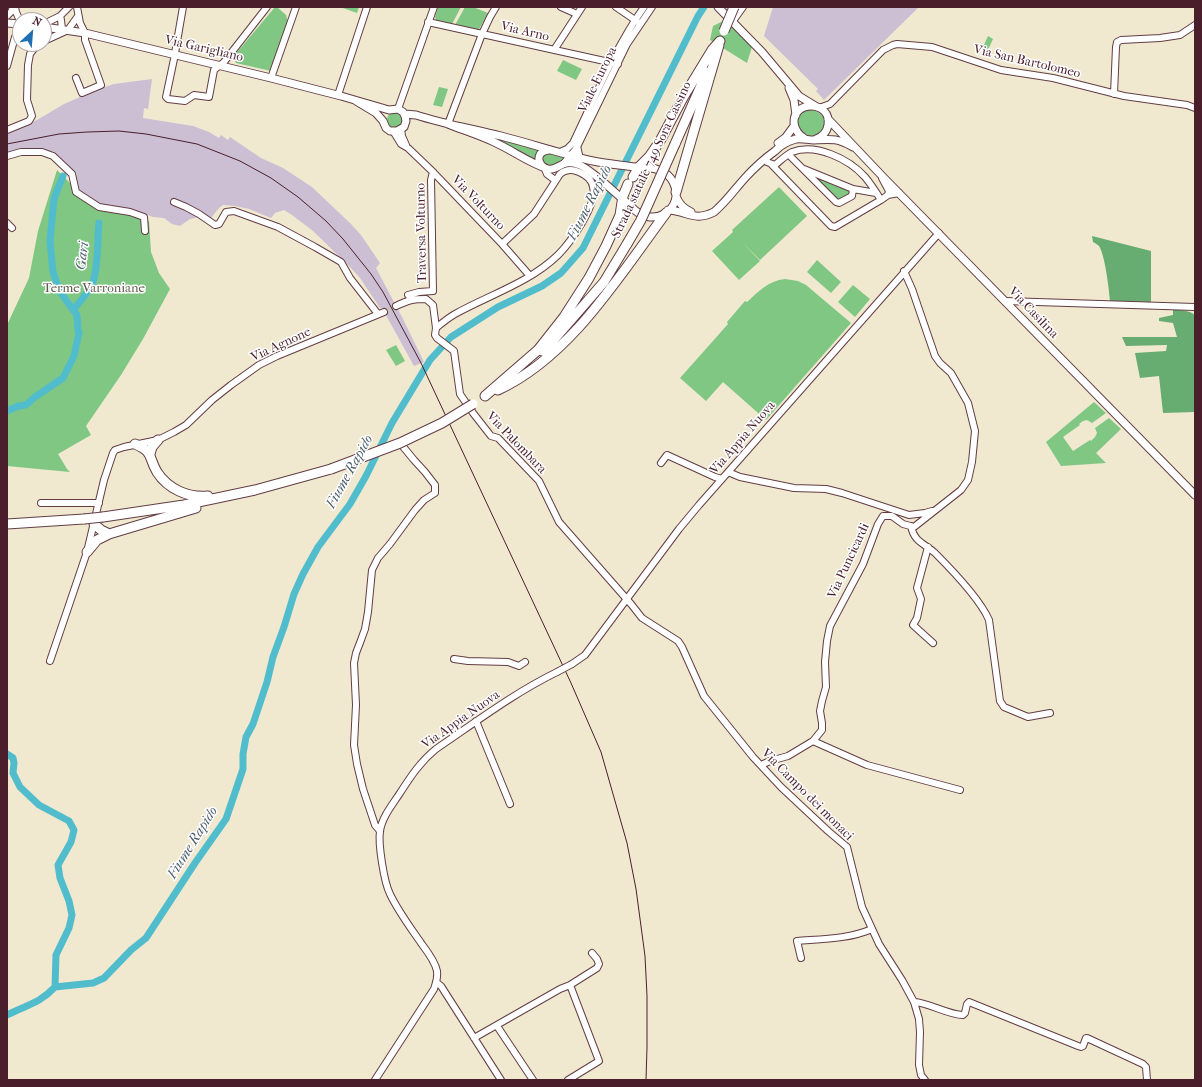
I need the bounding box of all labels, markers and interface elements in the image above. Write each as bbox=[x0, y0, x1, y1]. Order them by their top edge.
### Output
north arrow bbox=[12, 12, 52, 52]
text: N bbox=[30, 14, 44, 29]
street label: Via Arno bbox=[499, 19, 551, 45]
street label: Via Garigliano bbox=[163, 32, 245, 66]
street label: Via San Bartolomeo bbox=[972, 42, 1082, 82]
street label: Viale Europa bbox=[575, 44, 621, 116]
street label: Strada statale 749 Sora-Cassino bbox=[609, 79, 695, 241]
water label: Fiume Rapido bbox=[564, 163, 616, 243]
street label: Via Volturno bbox=[448, 172, 508, 234]
street label: Traversa Volturno bbox=[413, 183, 431, 283]
water label: Gari bbox=[73, 241, 93, 271]
park label: Terme Varroniane bbox=[43, 281, 145, 297]
street label: Via Casilina bbox=[1005, 284, 1061, 342]
street label: Via Agnone bbox=[249, 324, 313, 366]
street label: Via Appia Nuova bbox=[707, 398, 779, 478]
street label: Via Palombara bbox=[483, 409, 549, 477]
water label: Fiume Rapido bbox=[323, 432, 377, 512]
street label: Via Puncicardi bbox=[825, 521, 873, 601]
street label: Via Appia Nuova bbox=[419, 687, 503, 753]
street label: Via Campo dei monaci bbox=[758, 746, 856, 844]
water label: Fiume Rapido bbox=[164, 804, 222, 882]

